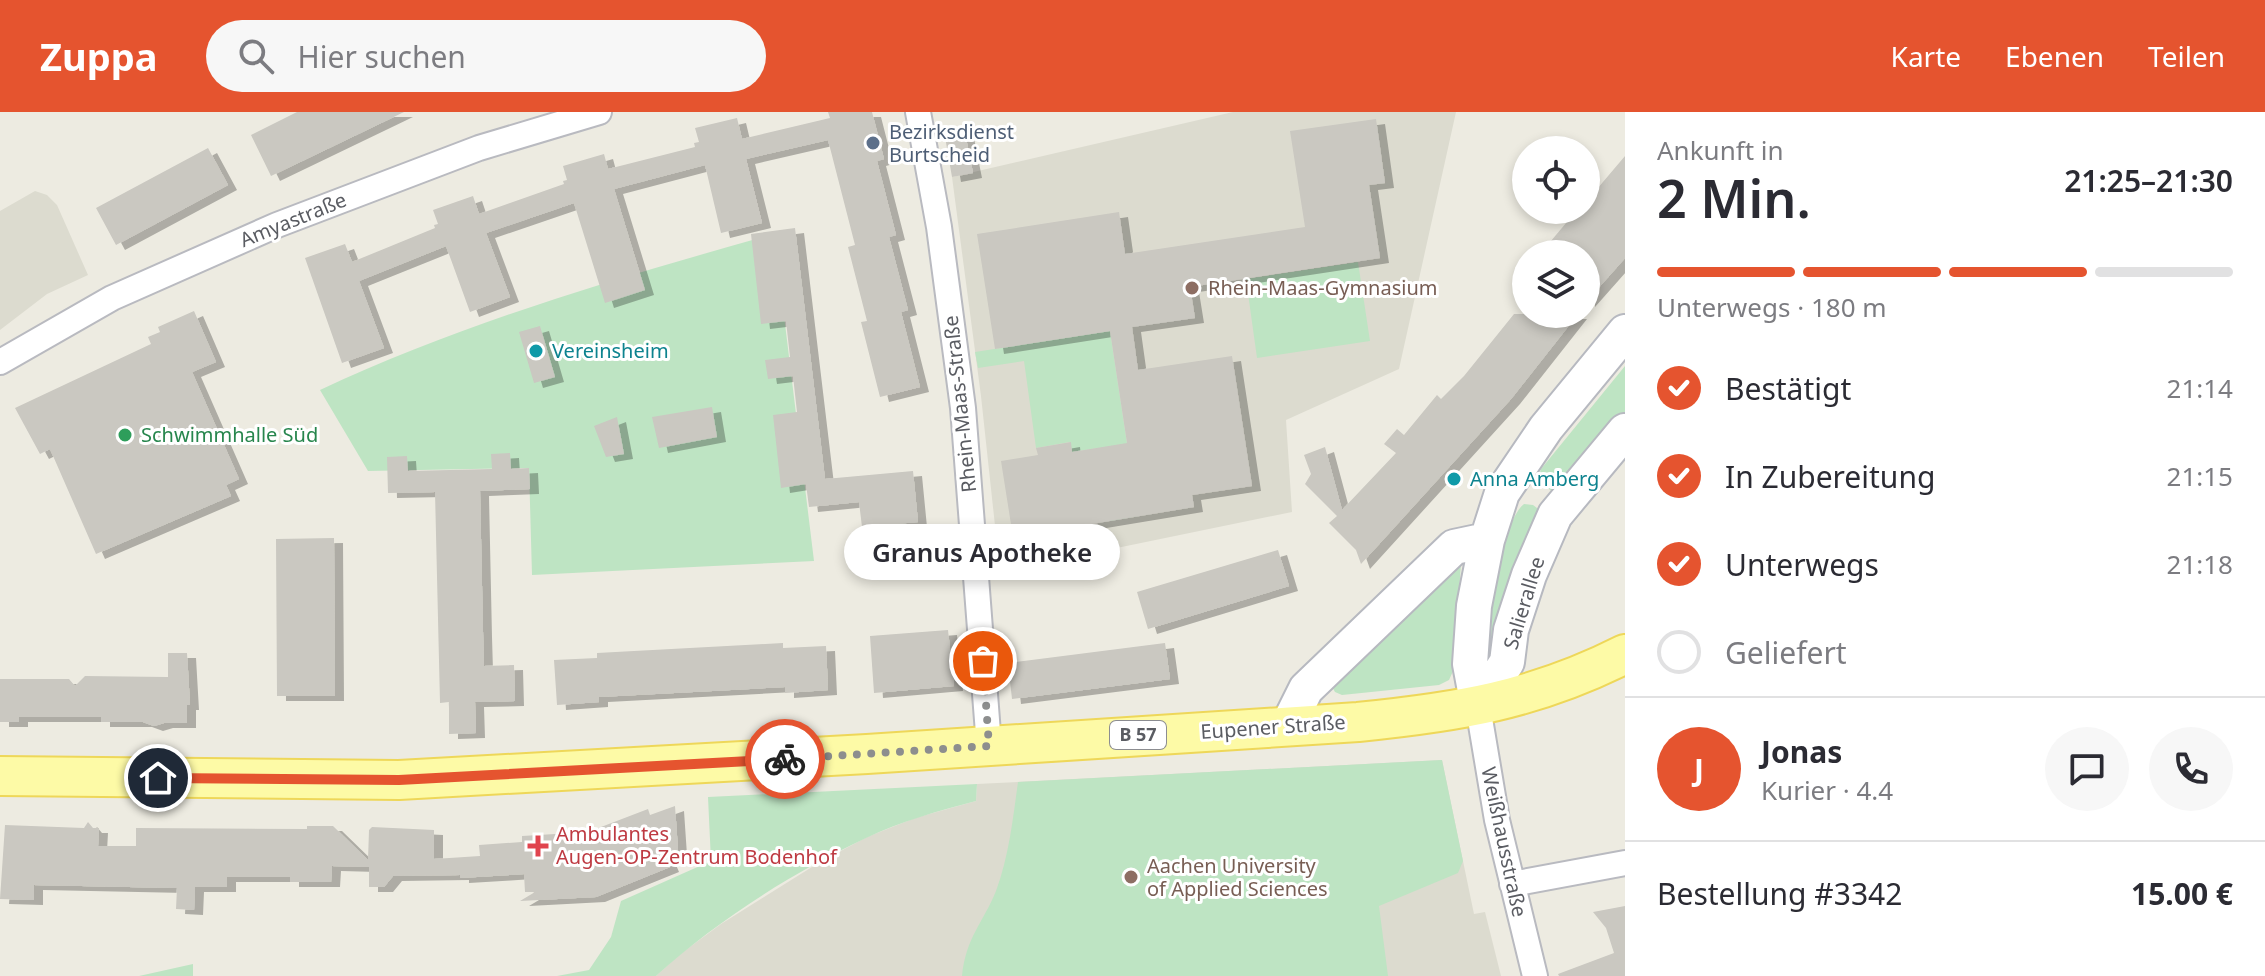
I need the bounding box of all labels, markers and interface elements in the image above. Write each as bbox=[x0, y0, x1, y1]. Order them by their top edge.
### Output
search box bbox=[206, 20, 766, 92]
text: Zuppa bbox=[40, 30, 158, 82]
icon: search bbox=[234, 34, 278, 78]
text: Hier suchen bbox=[298, 36, 466, 77]
text: Karte bbox=[1891, 37, 1961, 75]
text: Ebenen bbox=[2005, 37, 2104, 75]
text: Teilen bbox=[2148, 37, 2225, 75]
place label: Bezirksdienst Burtscheid bbox=[889, 118, 1014, 168]
text: Ankunft in bbox=[1657, 132, 1784, 168]
marker: Bezirksdienst Burtscheid bbox=[864, 134, 882, 152]
map controls bbox=[1512, 136, 1600, 328]
button: locate bbox=[1512, 136, 1600, 224]
text: 21:25–21:30 bbox=[2064, 160, 2233, 201]
text: 2 Min. bbox=[1657, 162, 1811, 233]
street label: Amyastraße bbox=[236, 186, 350, 253]
button: layers bbox=[1512, 240, 1600, 328]
place label: Rhein-Maas-Gymnasium bbox=[1208, 274, 1437, 301]
marker: Rhein-Maas-Gymnasium bbox=[1183, 279, 1201, 297]
text: Unterwegs · 180 m bbox=[1657, 289, 1887, 325]
street label: Rhein-Maas-Straße bbox=[937, 314, 982, 494]
place label: Vereinsheim bbox=[552, 337, 669, 364]
marker: Vereinsheim bbox=[527, 342, 545, 360]
icon: check bbox=[1657, 366, 1701, 410]
text: Bestätigt bbox=[1725, 368, 1851, 409]
text: 21:14 bbox=[2167, 370, 2233, 406]
place label: Schwimmhalle Süd bbox=[141, 421, 318, 448]
marker: Schwimmhalle Süd bbox=[116, 426, 134, 444]
icon: check bbox=[1657, 454, 1701, 498]
text: In Zubereitung bbox=[1725, 456, 1935, 497]
text: 21:15 bbox=[2167, 458, 2233, 494]
place label: Anna Amberg bbox=[1470, 465, 1599, 492]
marker: Anna Amberg bbox=[1445, 470, 1463, 488]
callout: Granus Apotheke bbox=[845, 525, 1121, 581]
text: Granus Apotheke bbox=[872, 534, 1092, 570]
icon: check bbox=[1657, 542, 1701, 586]
text: Unterwegs bbox=[1725, 544, 1879, 585]
text: 21:18 bbox=[2167, 546, 2233, 582]
street label: Salierallee bbox=[1497, 553, 1550, 653]
pin bbox=[949, 627, 1017, 695]
text: Geliefert bbox=[1725, 632, 1847, 673]
icon: bag bbox=[961, 639, 1005, 683]
street label: Eupener Straße bbox=[1200, 708, 1346, 745]
courier bbox=[745, 719, 825, 799]
road number: B 57 bbox=[1110, 721, 1166, 749]
button: chat bbox=[2045, 727, 2129, 811]
button: phone bbox=[2149, 727, 2233, 811]
text: Jonas bbox=[1761, 731, 1842, 772]
icon: bike bbox=[763, 737, 807, 781]
pin bbox=[124, 744, 192, 812]
text: J bbox=[1694, 749, 1704, 790]
icon: home bbox=[136, 756, 180, 800]
street label: Weißhausstraße bbox=[1475, 764, 1534, 919]
text: Kurier · 4.4 bbox=[1761, 772, 1893, 808]
place label: Ambulantes Augen-OP-Zentrum Bodenhof bbox=[556, 820, 838, 870]
marker: Ambulantes Augen-OP-Zentrum Bodenhof bbox=[527, 835, 549, 857]
place label: Aachen University of Applied Sciences bbox=[1147, 852, 1328, 902]
marker: Aachen University of Applied Sciences bbox=[1122, 868, 1140, 886]
text: Bestellung #3342 bbox=[1657, 873, 1902, 914]
text: 15.00 € bbox=[2131, 873, 2233, 914]

